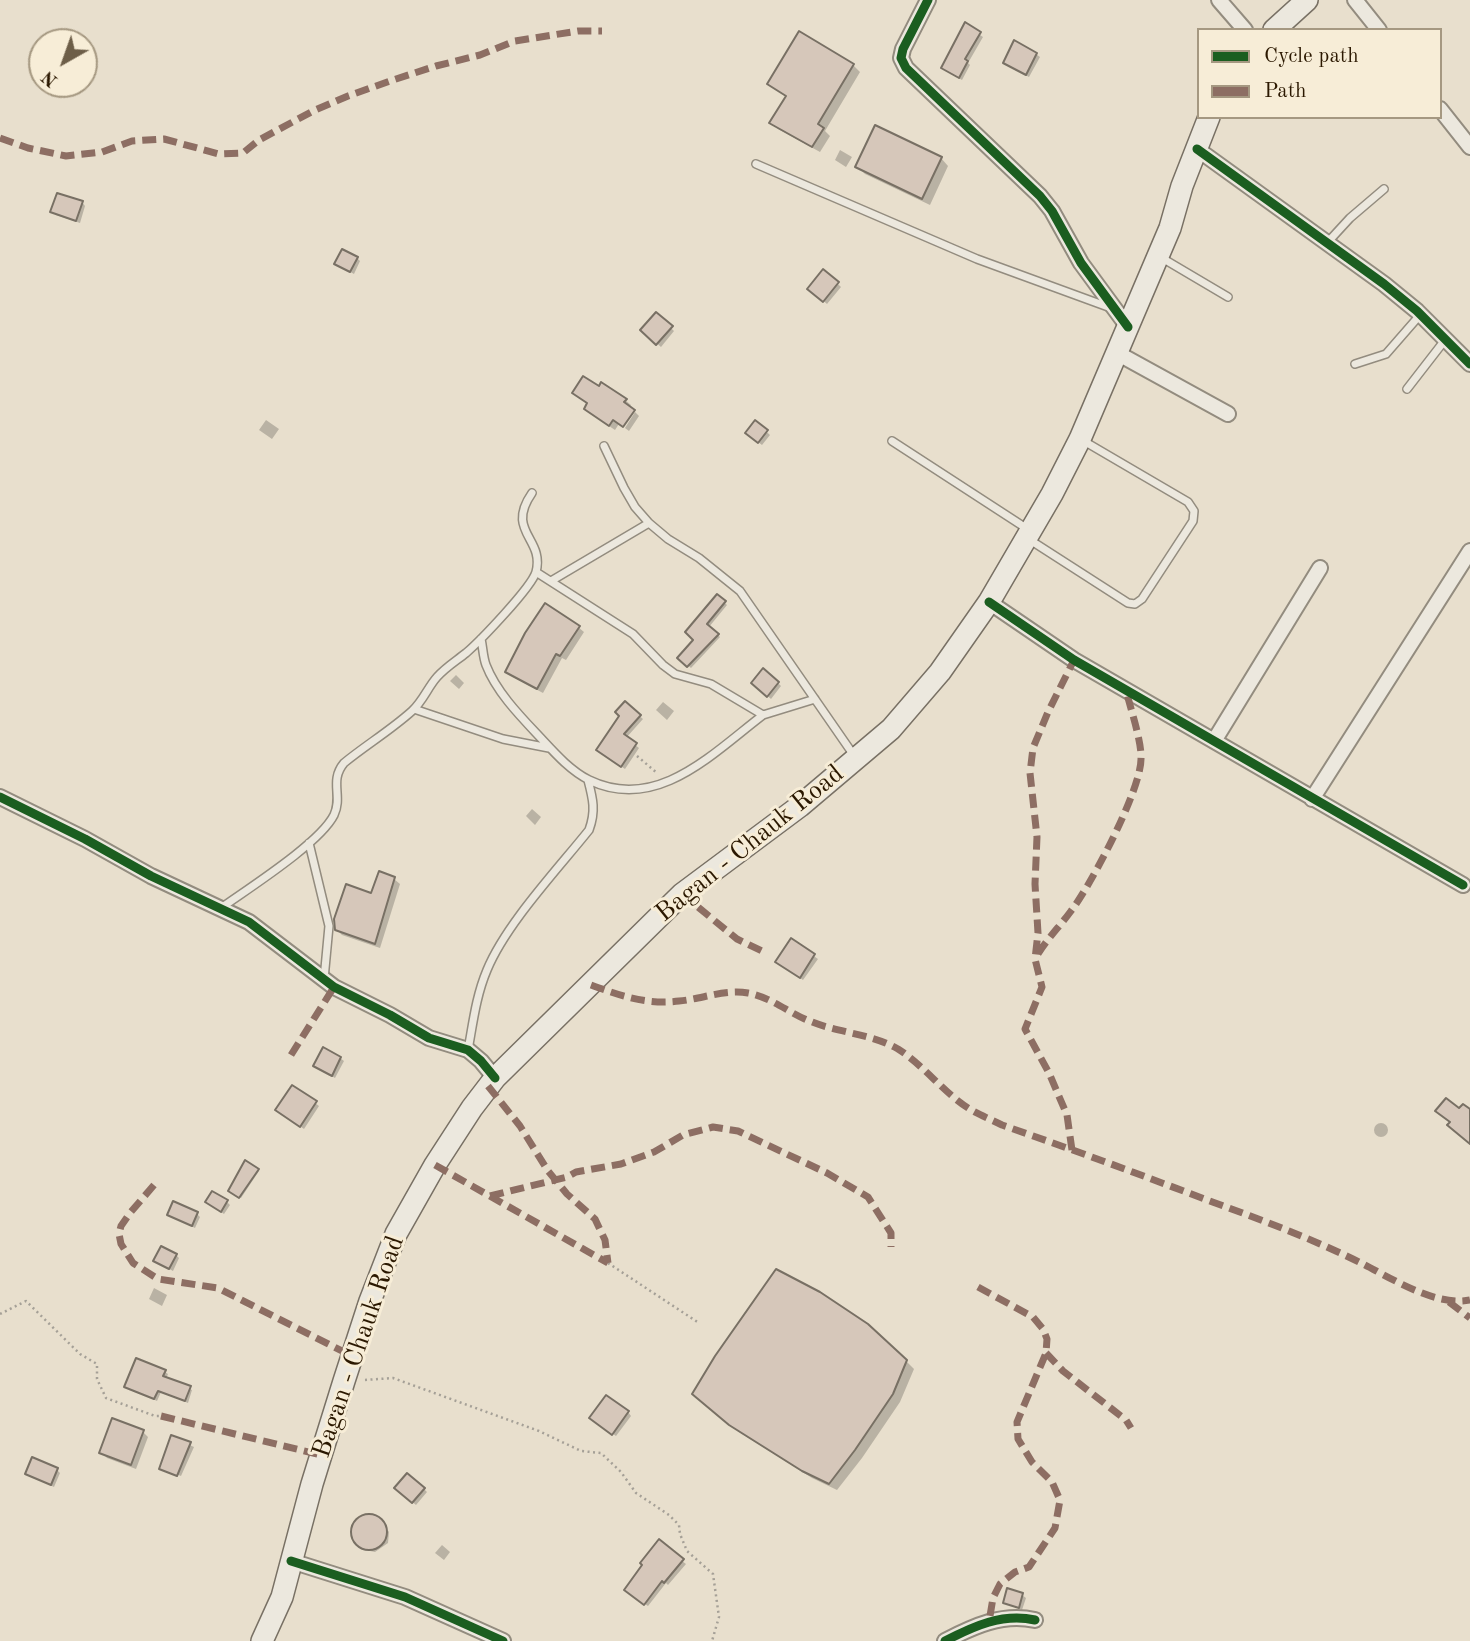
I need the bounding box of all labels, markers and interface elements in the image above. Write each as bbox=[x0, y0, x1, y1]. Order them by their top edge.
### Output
north arrow bbox=[28, 28, 98, 98]
legend bbox=[1197, 28, 1442, 119]
text: Cycle path bbox=[1264, 46, 1359, 67]
text: N bbox=[39, 66, 62, 90]
text: Path bbox=[1264, 81, 1307, 102]
street label: Bagan - Chauk Road bbox=[650, 759, 850, 929]
street label: Bagan - Chauk Road bbox=[306, 1232, 412, 1462]

